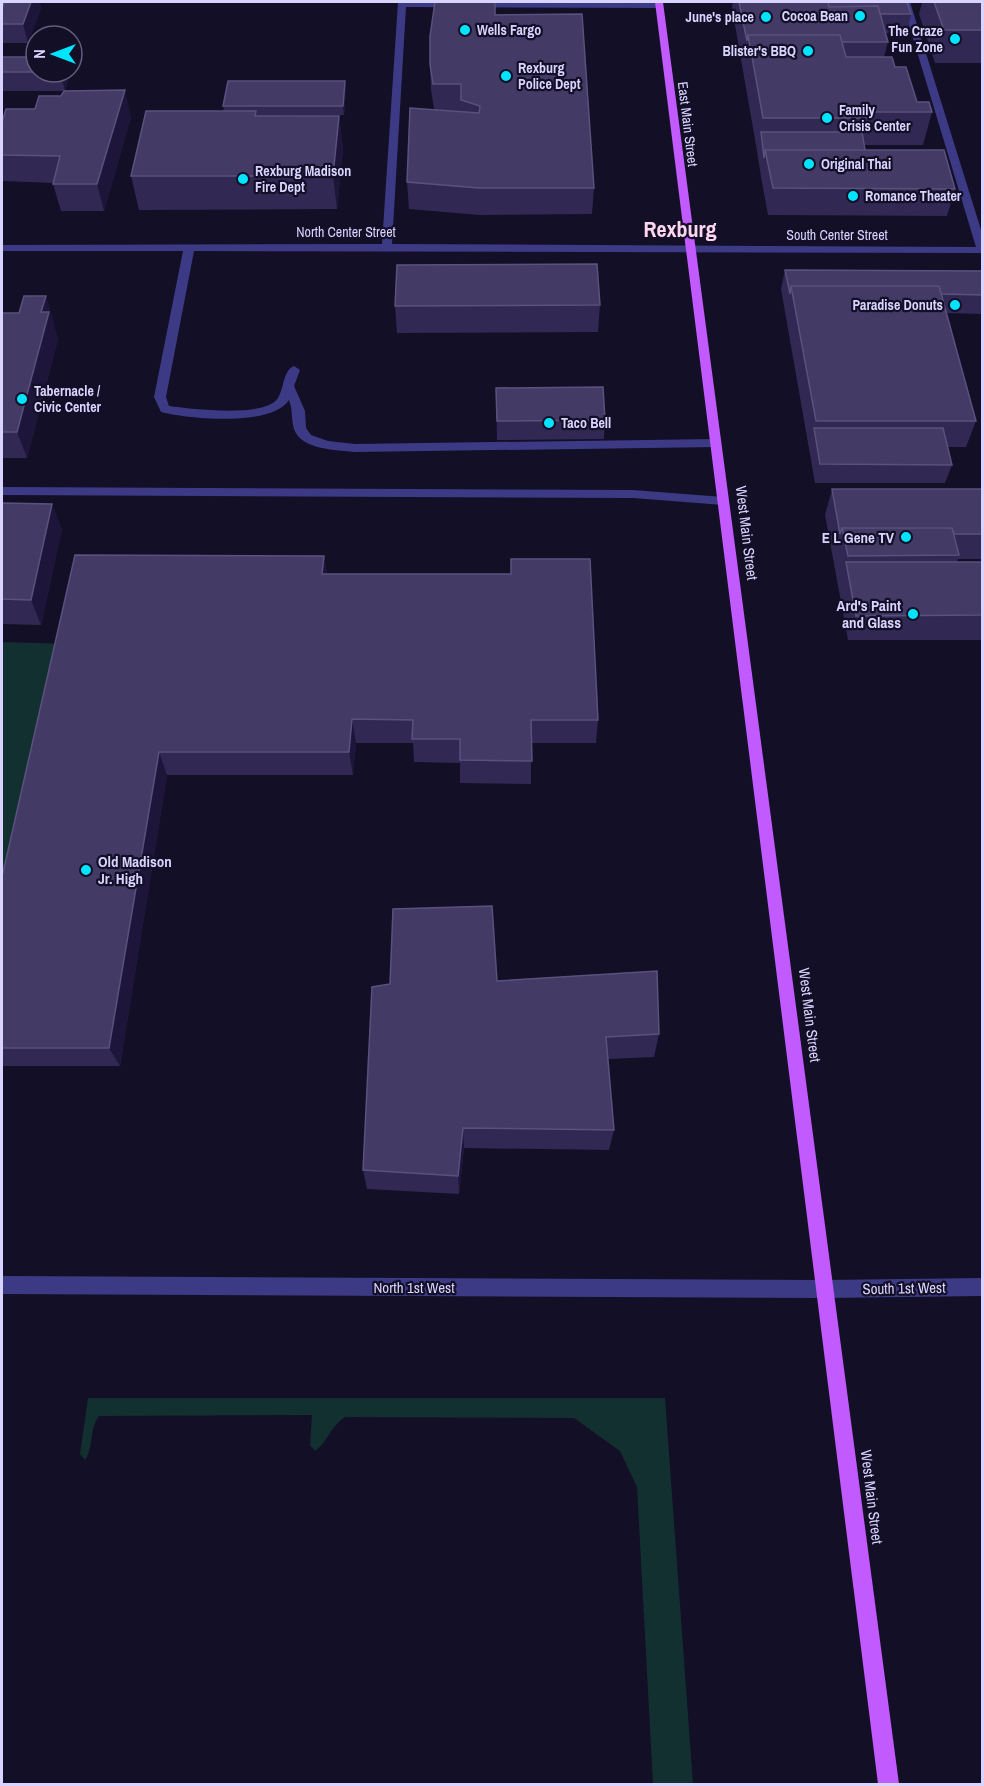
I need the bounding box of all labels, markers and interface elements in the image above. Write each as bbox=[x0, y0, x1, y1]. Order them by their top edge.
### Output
place label: Cocoa Bean bbox=[782, 7, 848, 25]
place label: June's place bbox=[686, 8, 754, 26]
marker: Cocoa Bean bbox=[853, 9, 867, 23]
marker: June's place bbox=[759, 10, 773, 24]
place label: Wells Fargo bbox=[477, 21, 541, 39]
place label: The Craze Fun Zone bbox=[888, 22, 943, 56]
marker: Wells Fargo bbox=[458, 23, 472, 37]
north arrow bbox=[24, 24, 84, 84]
marker: The Craze Fun Zone bbox=[948, 32, 962, 46]
place label: Blister's BBQ bbox=[722, 42, 796, 60]
marker: Blister's BBQ bbox=[801, 44, 815, 58]
text: N bbox=[28, 49, 50, 59]
place label: Rexburg Police Dept bbox=[518, 59, 581, 93]
marker: Rexburg Police Dept bbox=[499, 69, 513, 83]
street label: East Main Street bbox=[674, 80, 702, 168]
place label: Family Crisis Center bbox=[839, 101, 911, 135]
marker: Family Crisis Center bbox=[820, 111, 834, 125]
place label: Original Thai bbox=[821, 155, 891, 173]
marker: Original Thai bbox=[802, 157, 816, 171]
place label: Rexburg Madison Fire Dept bbox=[255, 162, 351, 196]
marker: Rexburg Madison Fire Dept bbox=[236, 172, 250, 186]
place label: Romance Theater bbox=[865, 187, 962, 205]
marker: Romance Theater bbox=[846, 189, 860, 203]
district label: Rexburg bbox=[643, 214, 717, 244]
street label: North Center Street bbox=[296, 223, 396, 241]
street label: South Center Street bbox=[786, 226, 888, 244]
place label: Paradise Donuts bbox=[852, 296, 943, 314]
marker: Paradise Donuts bbox=[948, 298, 962, 312]
place label: Tabernacle / Civic Center bbox=[34, 382, 102, 416]
marker: Tabernacle / Civic Center bbox=[15, 392, 29, 406]
place label: Taco Bell bbox=[561, 414, 611, 432]
marker: Taco Bell bbox=[542, 416, 556, 430]
street label: West Main Street bbox=[731, 485, 763, 582]
place label: E L Gene TV bbox=[822, 527, 895, 548]
marker: E L Gene TV bbox=[899, 530, 913, 544]
place label: Ard's Paint and Glass bbox=[837, 595, 901, 633]
marker: Ard's Paint and Glass bbox=[906, 607, 920, 621]
place label: Old Madison Jr. High bbox=[98, 851, 172, 889]
marker: Old Madison Jr. High bbox=[79, 863, 93, 877]
street label: West Main Street bbox=[794, 967, 826, 1064]
street label: North 1st West bbox=[373, 1277, 455, 1298]
street label: South 1st West bbox=[862, 1277, 946, 1299]
street label: West Main Street bbox=[856, 1449, 888, 1546]

